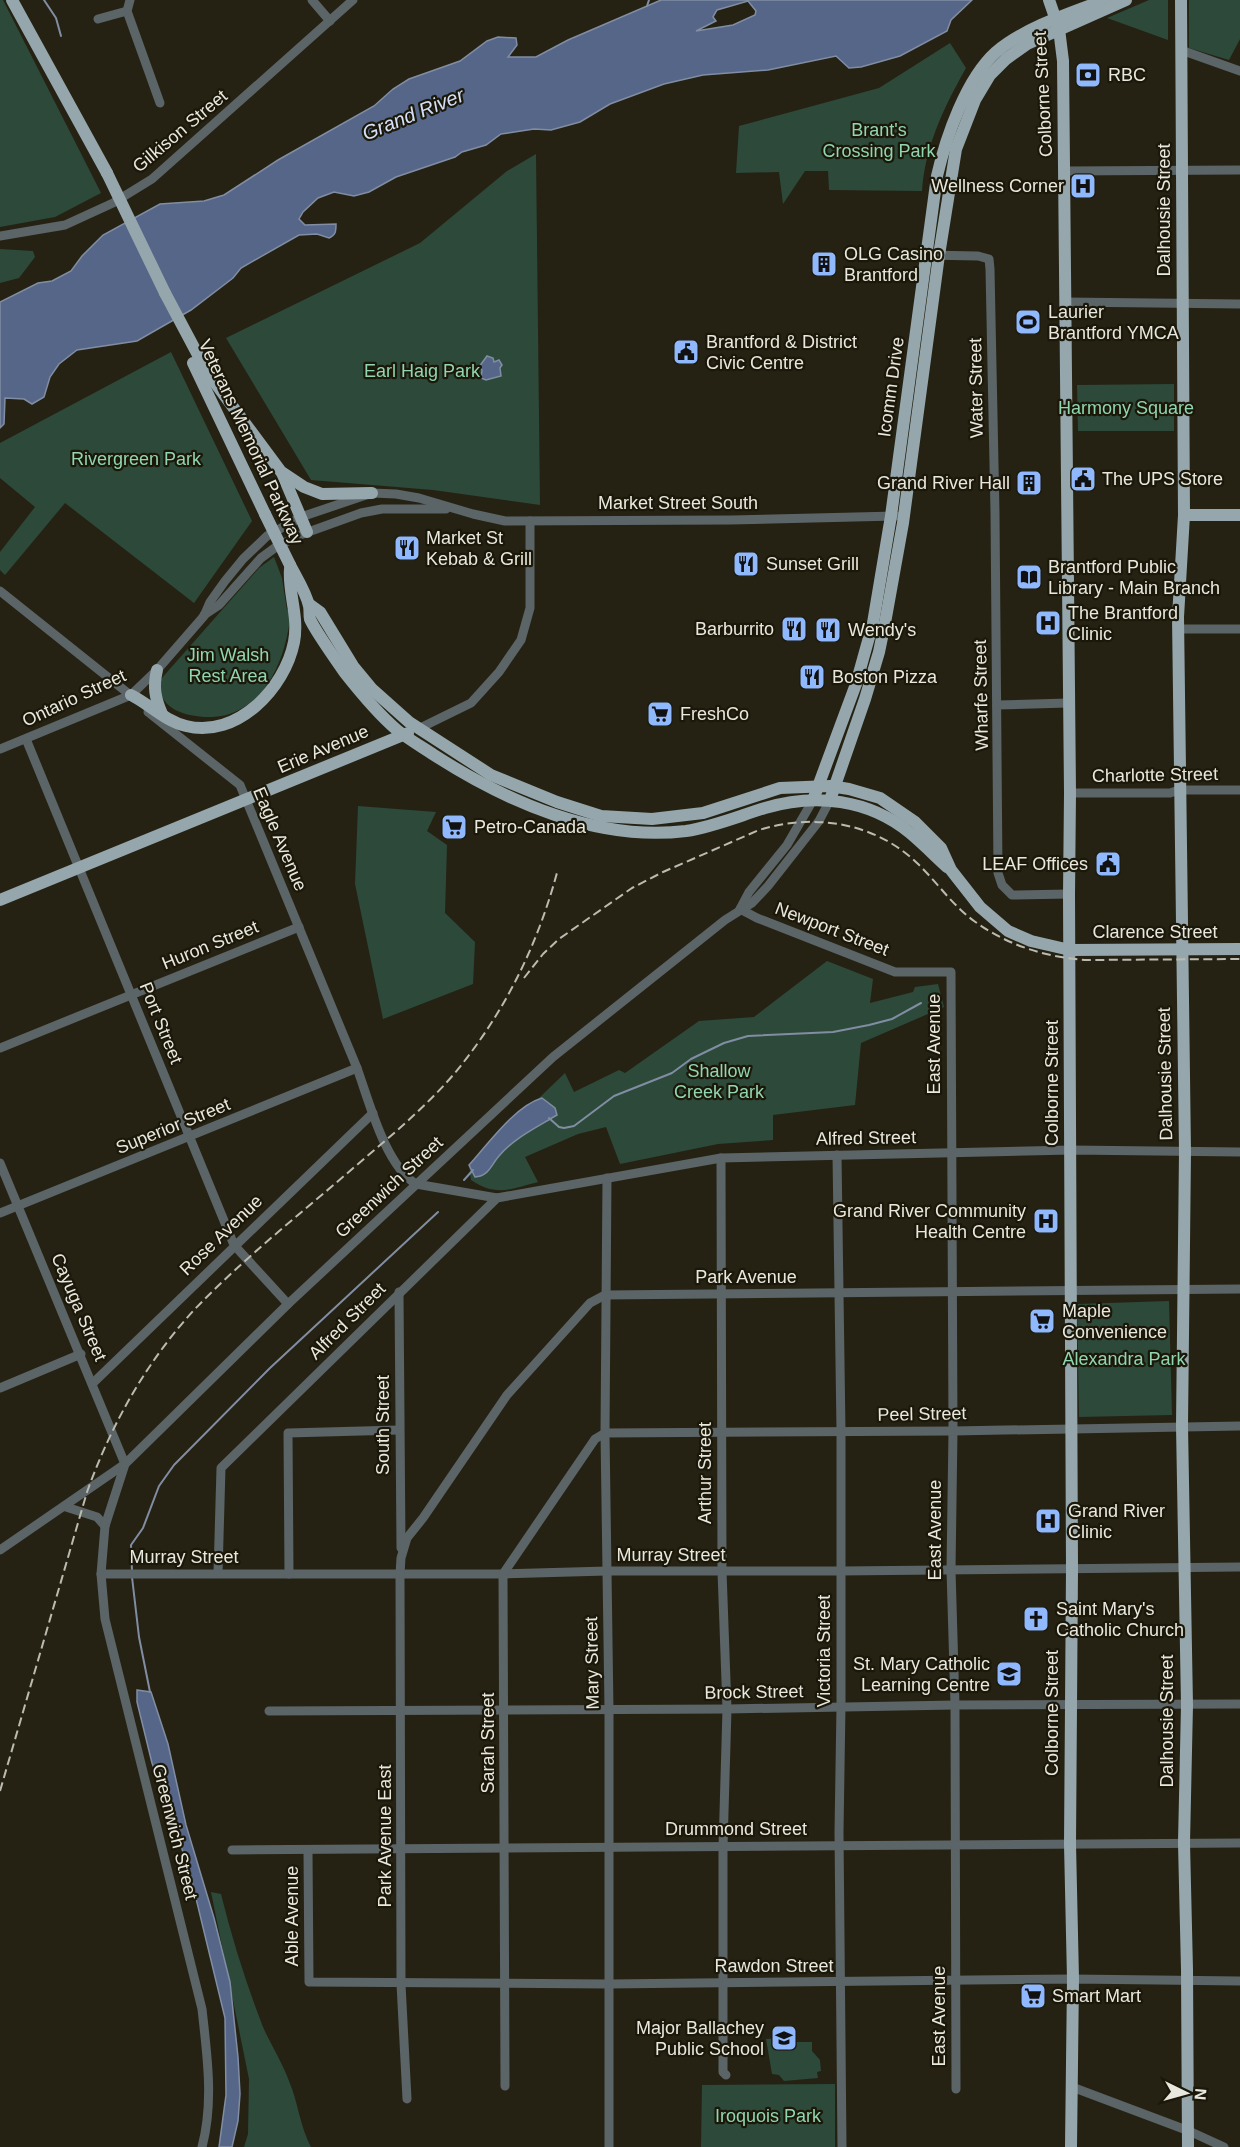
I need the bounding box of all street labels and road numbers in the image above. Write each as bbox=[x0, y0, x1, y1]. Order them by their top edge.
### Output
street label: Colborne Street bbox=[1030, 31, 1056, 157]
street label: Gilkison Street bbox=[129, 86, 231, 176]
street label: Dalhousie Street bbox=[1154, 143, 1174, 277]
street label: Veterans Memorial Parkway bbox=[195, 336, 307, 548]
street label: Icomm Drive bbox=[874, 336, 908, 438]
street label: Water Street bbox=[965, 338, 987, 438]
street label: Market Street South bbox=[598, 493, 758, 513]
street label: Wharfe Street bbox=[970, 639, 992, 751]
street label: Ontario Street bbox=[19, 665, 129, 731]
street label: Erie Avenue bbox=[275, 721, 371, 777]
street label: Charlotte Street bbox=[1092, 764, 1218, 786]
street label: Eagle Avenue bbox=[249, 784, 311, 894]
street label: Newport Street bbox=[772, 898, 892, 960]
street label: Huron Street bbox=[159, 917, 261, 973]
street label: Clarence Street bbox=[1092, 922, 1218, 942]
street label: Port Street bbox=[136, 979, 186, 1067]
street label: East Avenue bbox=[924, 994, 944, 1094]
street label: Dalhousie Street bbox=[1154, 1007, 1176, 1141]
street label: Colborne Street bbox=[1042, 1020, 1062, 1146]
street label: Superior Street bbox=[113, 1094, 233, 1158]
street label: Alfred Street bbox=[816, 1127, 916, 1149]
street label: Greenwich Street bbox=[331, 1132, 447, 1242]
street label: Rose Avenue bbox=[176, 1191, 266, 1279]
street label: Cayuga Street bbox=[47, 1250, 111, 1364]
street label: Park Avenue bbox=[695, 1267, 797, 1287]
street label: Alfred Street bbox=[305, 1279, 389, 1363]
street label: South Street bbox=[373, 1375, 393, 1475]
street label: Peel Street bbox=[877, 1403, 967, 1425]
street label: Arthur Street bbox=[695, 1422, 715, 1524]
street label: East Avenue bbox=[925, 1480, 945, 1580]
street label: Murray Street bbox=[616, 1545, 726, 1565]
street label: Murray Street bbox=[129, 1547, 239, 1567]
street label: Victoria Street bbox=[814, 1595, 834, 1707]
street label: Mary Street bbox=[581, 1616, 603, 1710]
street label: Colborne Street bbox=[1042, 1650, 1062, 1776]
street label: Dalhousie Street bbox=[1157, 1654, 1177, 1788]
street label: Brock Street bbox=[704, 1681, 804, 1703]
street label: Sarah Street bbox=[478, 1692, 498, 1794]
street label: Greenwich Street bbox=[148, 1762, 202, 1902]
street label: Park Avenue East bbox=[375, 1765, 395, 1907]
street label: Drummond Street bbox=[665, 1819, 807, 1839]
street label: Able Avenue bbox=[282, 1866, 302, 1966]
street label: Rawdon Street bbox=[714, 1956, 834, 1976]
street label: East Avenue bbox=[929, 1966, 949, 2066]

